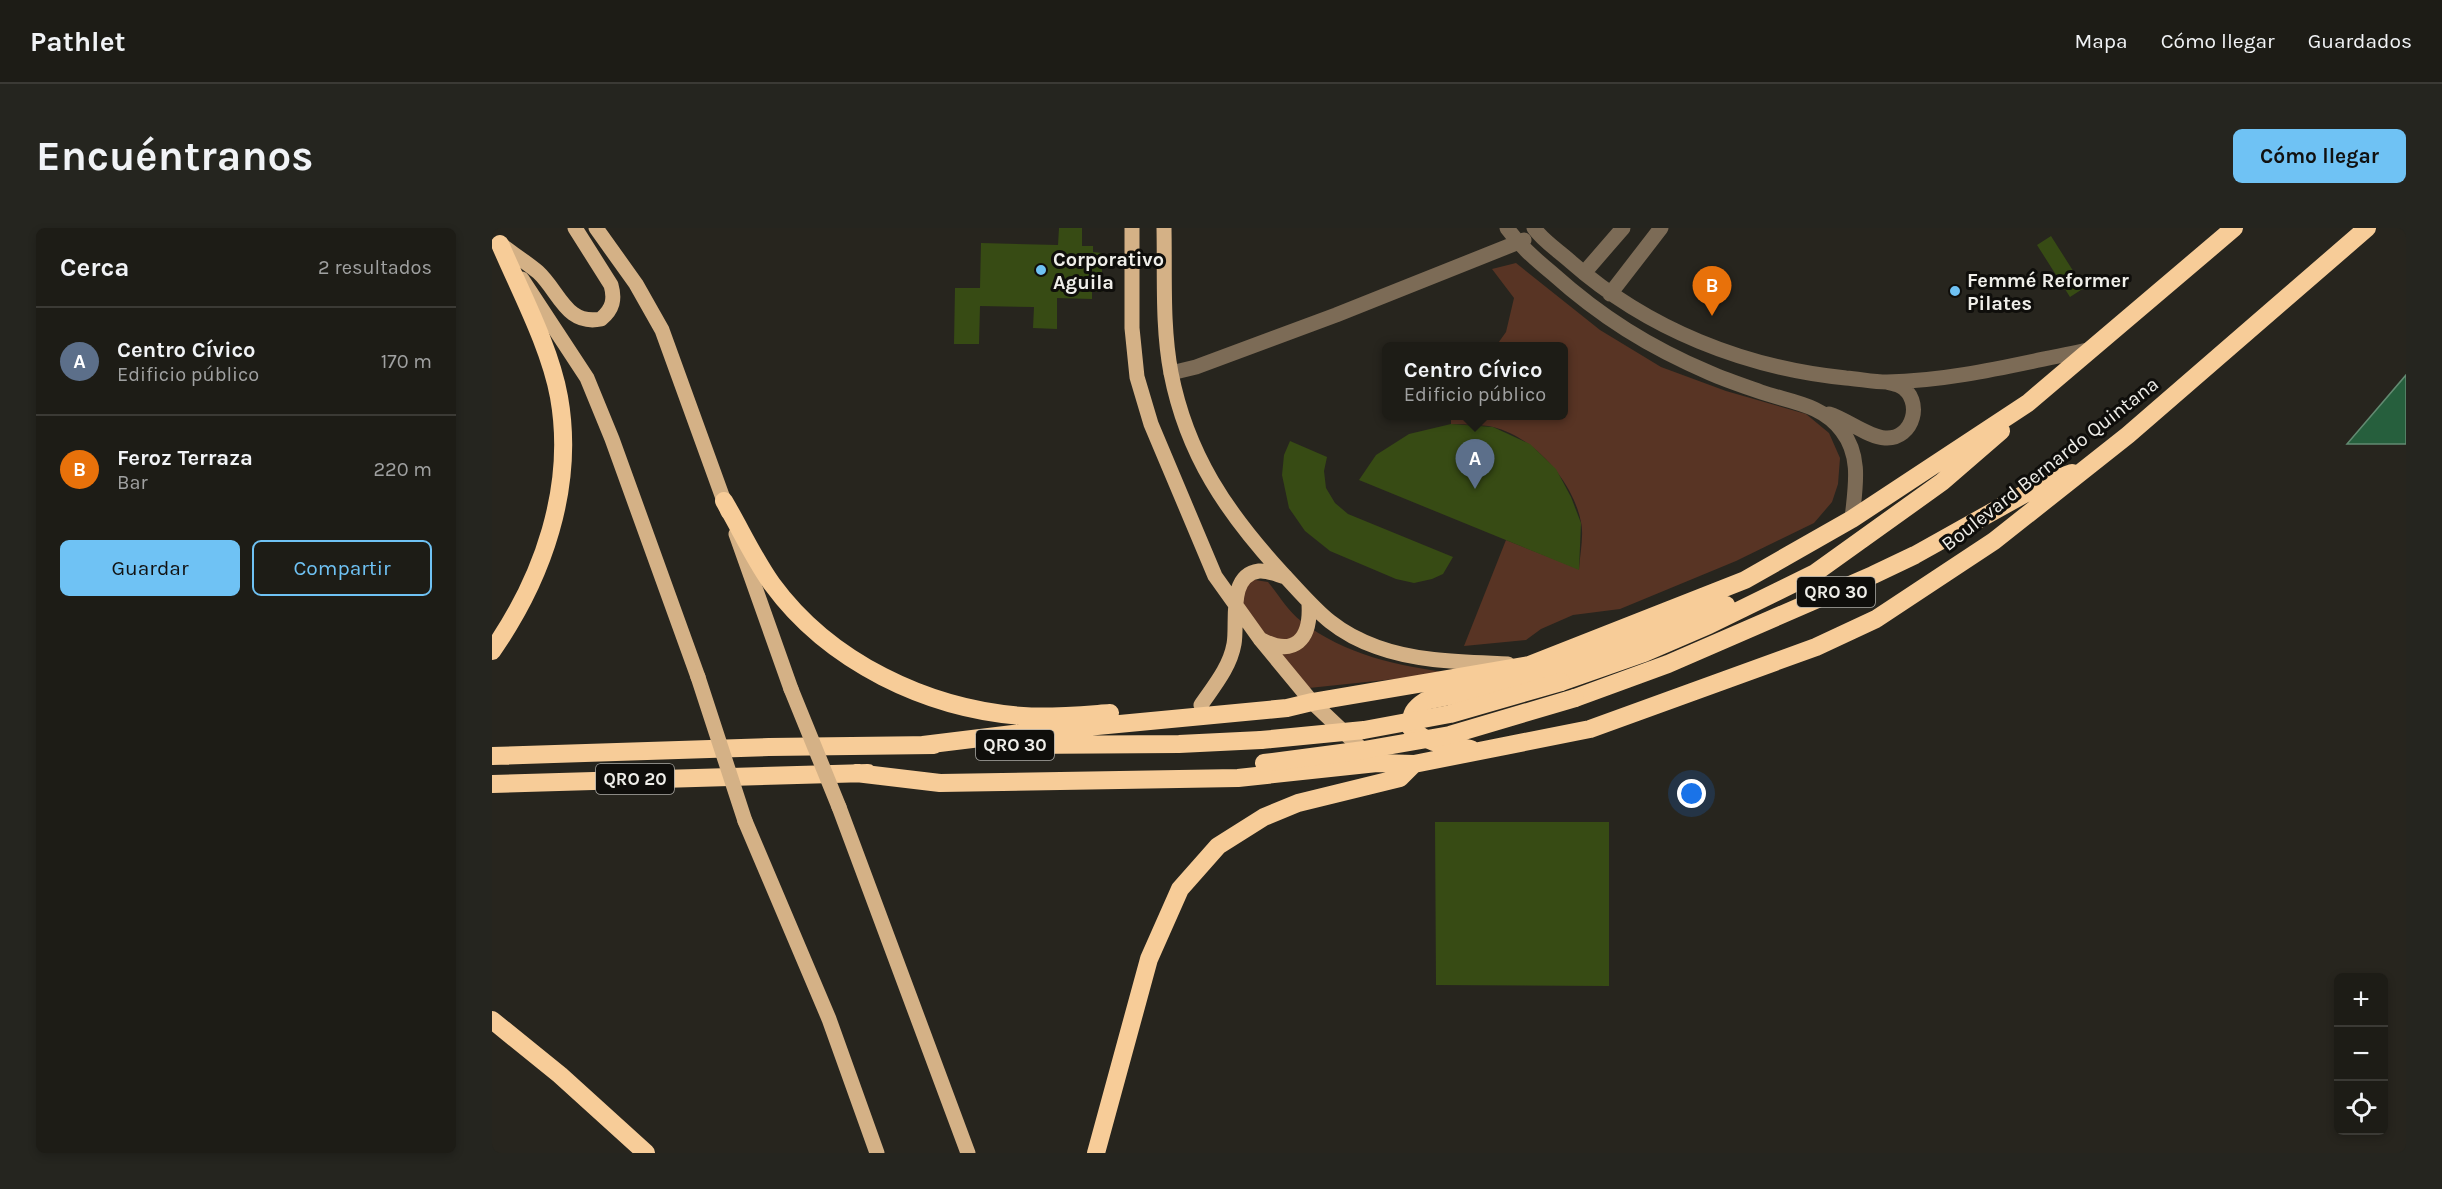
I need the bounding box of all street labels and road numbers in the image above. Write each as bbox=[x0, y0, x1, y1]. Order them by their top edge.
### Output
street label: Boulevard Bernardo Quintana bbox=[1937, 372, 2163, 556]
road number: QRO 30 bbox=[1797, 577, 1875, 607]
road number: QRO 30 bbox=[976, 730, 1054, 760]
road number: QRO 20 bbox=[596, 764, 674, 794]

